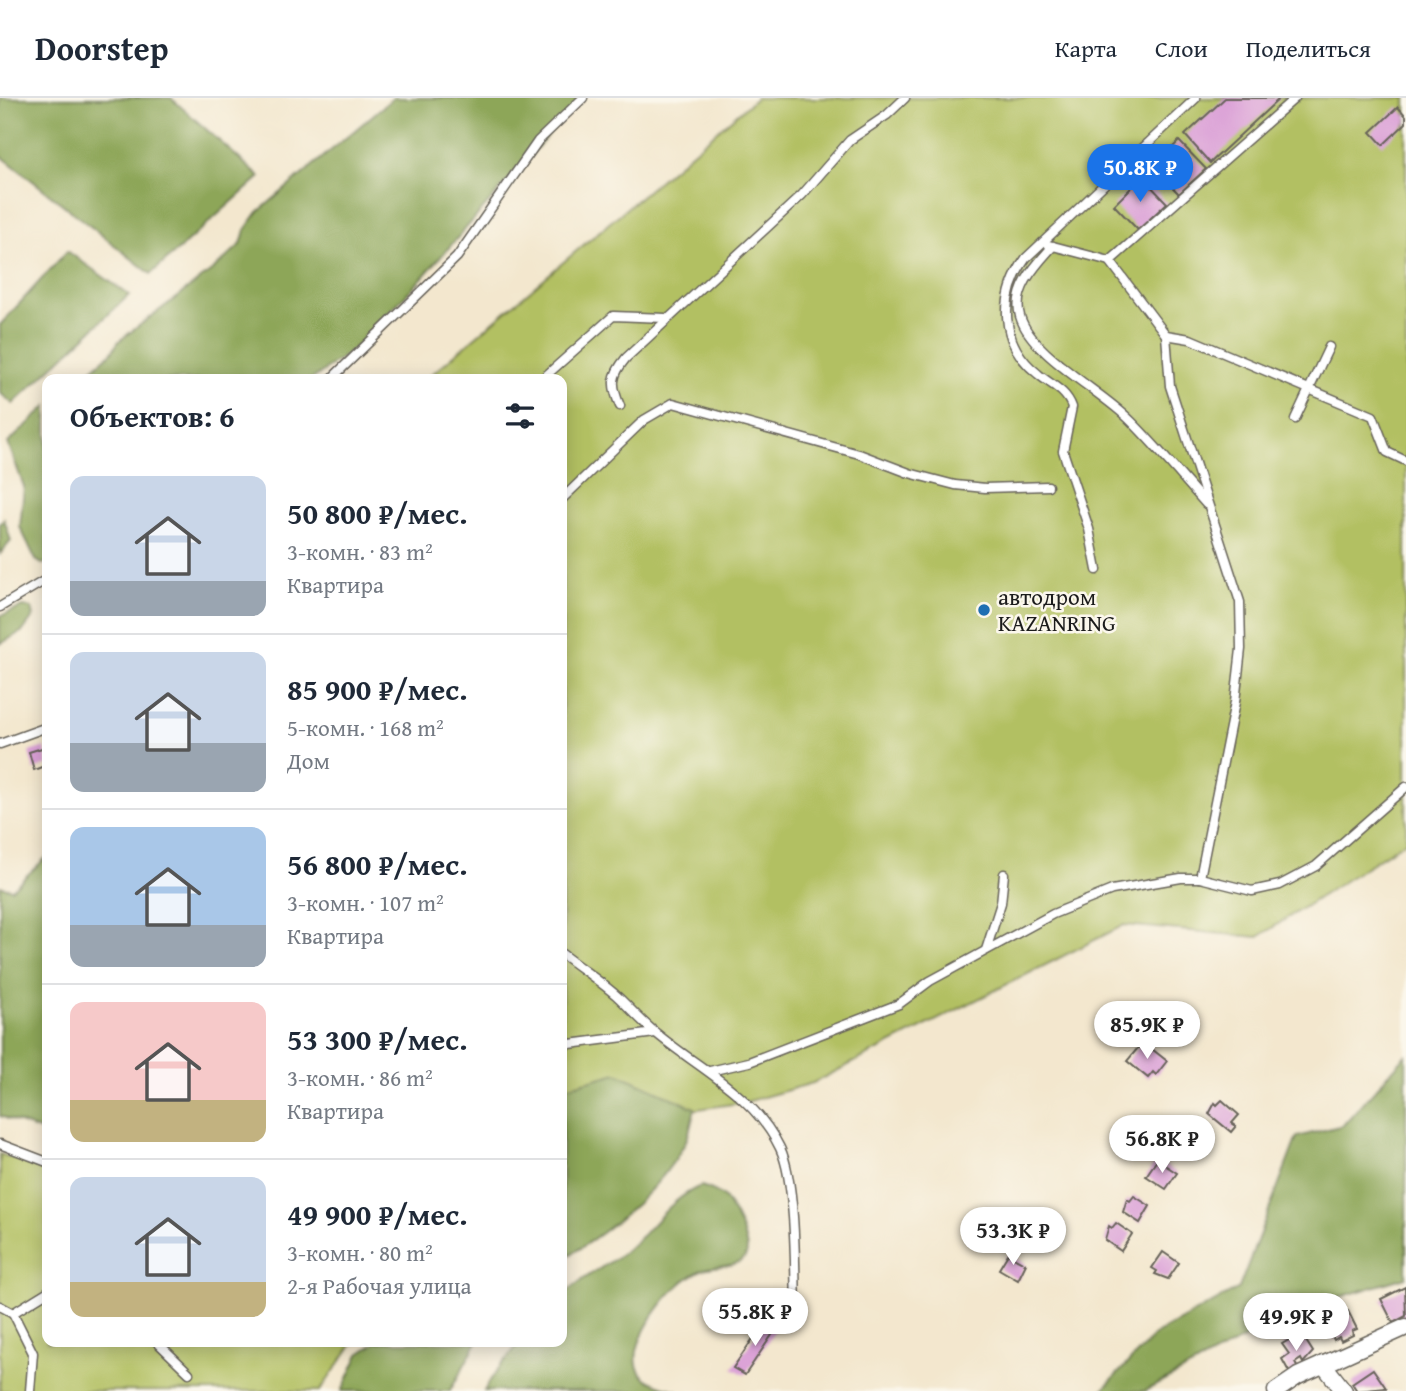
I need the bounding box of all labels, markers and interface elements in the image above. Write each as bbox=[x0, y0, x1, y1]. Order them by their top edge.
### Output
text: Doorstep bbox=[35, 24, 168, 72]
text: Карта bbox=[1055, 31, 1117, 66]
text: Слои bbox=[1155, 31, 1208, 66]
text: Поделиться bbox=[1246, 31, 1371, 66]
pin: 50.8K ₽ bbox=[1075, 144, 1205, 204]
text: 50.8K ₽ bbox=[1103, 150, 1177, 183]
text: Объектов: 6 bbox=[70, 394, 234, 438]
icon: filters bbox=[501, 397, 539, 435]
text: 50 800 ₽/мес. bbox=[287, 491, 468, 535]
icon: home bbox=[126, 504, 210, 588]
text: 3-комн. · 83 m² bbox=[287, 535, 433, 568]
text: Квартира bbox=[287, 568, 384, 601]
place label: автодром KAZANRING bbox=[998, 580, 1116, 639]
marker: автодром KAZANRING bbox=[976, 602, 992, 618]
text: 85 900 ₽/мес. bbox=[287, 667, 468, 711]
icon: home bbox=[126, 680, 210, 764]
text: 5-комн. · 168 m² bbox=[287, 711, 444, 744]
text: Дом bbox=[287, 744, 330, 777]
text: 56 800 ₽/мес. bbox=[287, 842, 468, 886]
icon: home bbox=[126, 855, 210, 939]
text: 3-комн. · 107 m² bbox=[287, 886, 444, 919]
text: Квартира bbox=[287, 919, 384, 952]
pin: 85.9K ₽ bbox=[1082, 1002, 1212, 1061]
text: 85.9K ₽ bbox=[1110, 1007, 1184, 1040]
text: 53 300 ₽/мес. bbox=[287, 1017, 468, 1061]
icon: home bbox=[126, 1030, 210, 1114]
text: 3-комн. · 86 m² bbox=[287, 1061, 433, 1094]
text: Квартира bbox=[287, 1094, 384, 1127]
pin: 56.8K ₽ bbox=[1097, 1116, 1227, 1175]
text: 56.8K ₽ bbox=[1125, 1121, 1199, 1154]
text: 49 900 ₽/мес. bbox=[287, 1192, 468, 1236]
icon: home bbox=[126, 1205, 210, 1289]
pin: 53.3K ₽ bbox=[948, 1208, 1078, 1267]
text: 53.3K ₽ bbox=[976, 1213, 1050, 1246]
text: 3-комн. · 80 m² bbox=[287, 1236, 433, 1269]
text: 2-я Рабочая улица bbox=[287, 1269, 472, 1302]
pin: 55.8K ₽ bbox=[690, 1288, 820, 1348]
text: 55.8K ₽ bbox=[718, 1294, 792, 1327]
pin: 49.9K ₽ bbox=[1231, 1294, 1361, 1353]
text: 49.9K ₽ bbox=[1259, 1299, 1333, 1332]

